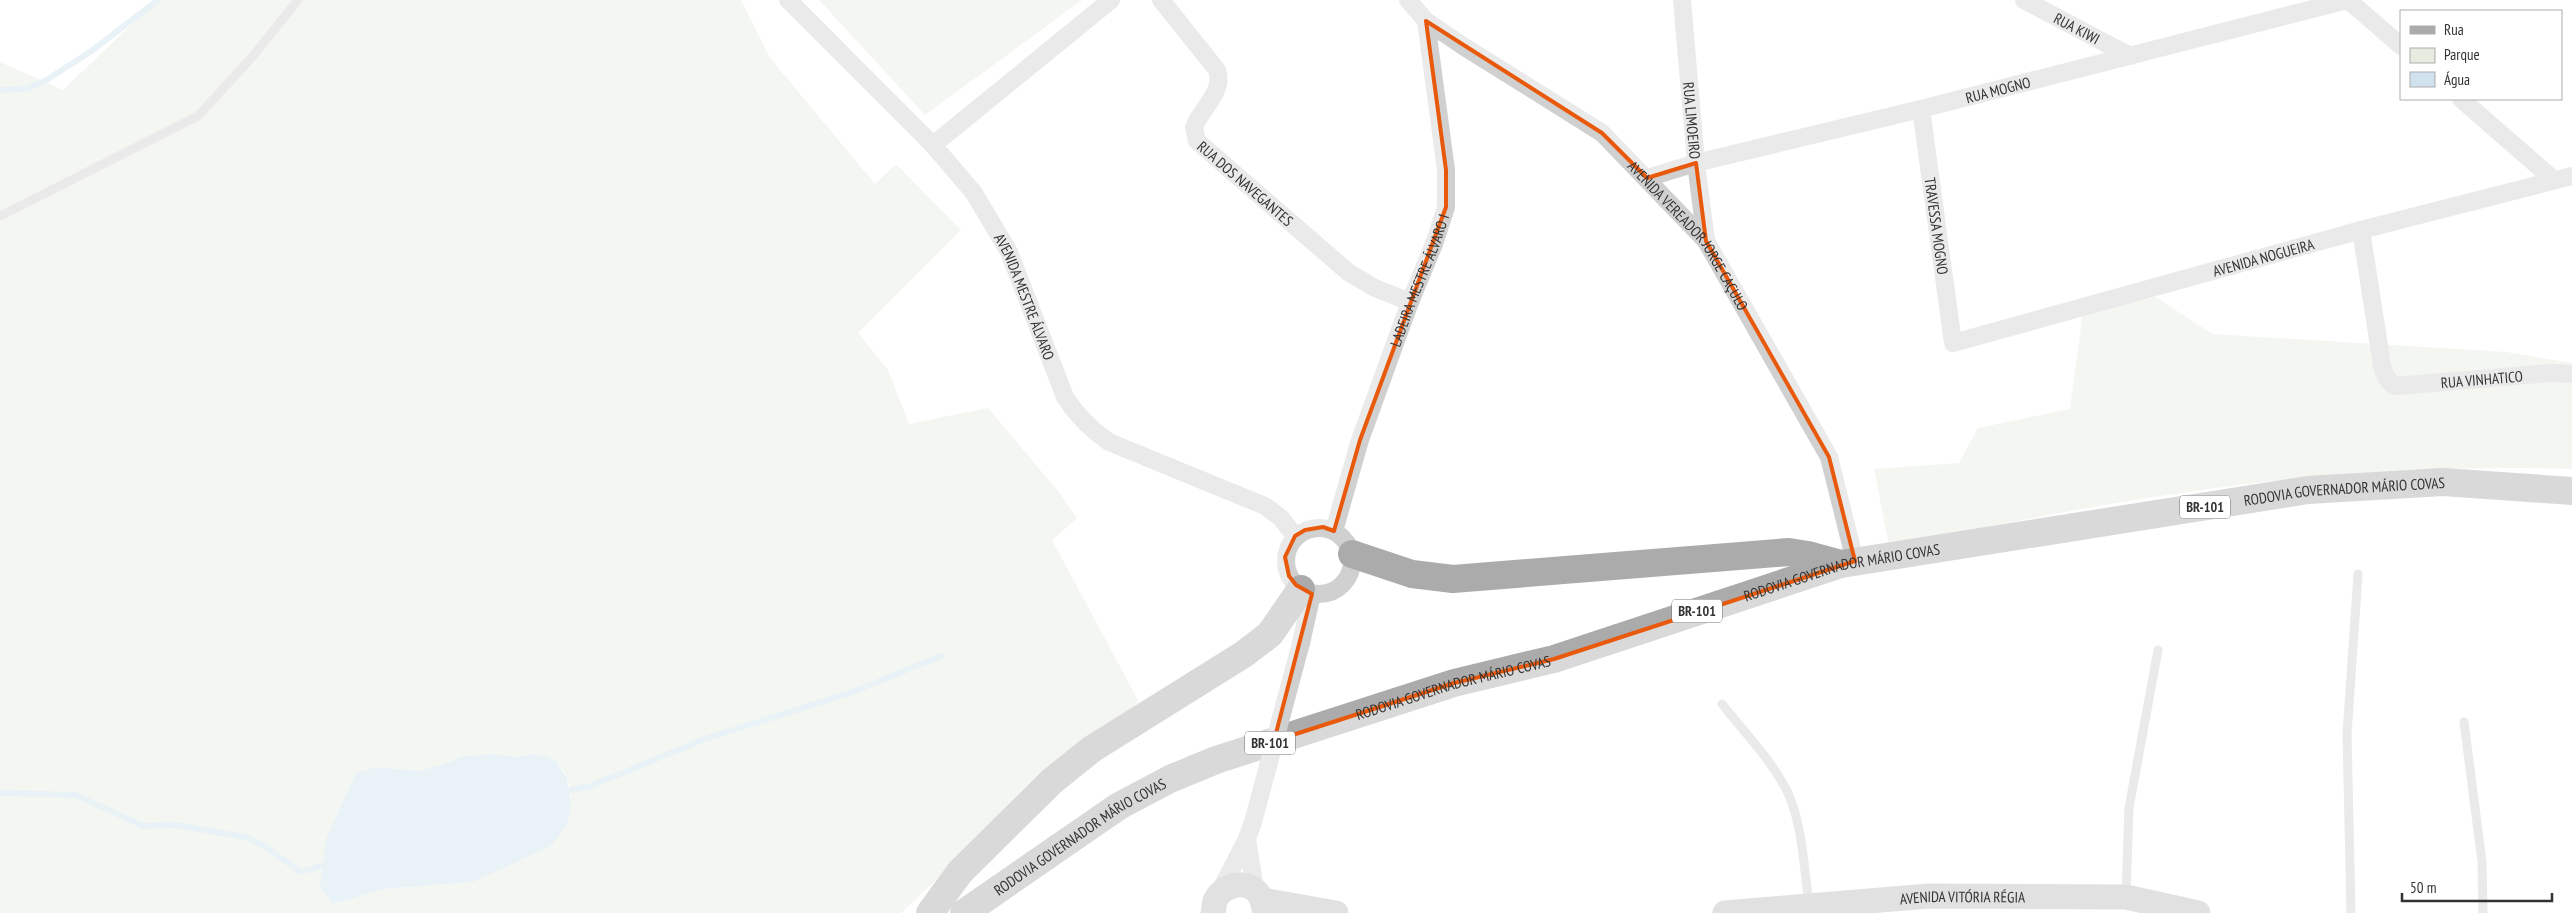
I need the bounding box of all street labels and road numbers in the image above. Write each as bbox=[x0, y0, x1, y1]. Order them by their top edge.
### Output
street label: RUA KIWI bbox=[2051, 8, 2103, 48]
street label: RUA MOGNO bbox=[1963, 72, 2032, 107]
street label: RUA LIMOEIRO bbox=[1680, 81, 1705, 160]
street label: RUA DOS NAVEGANTES bbox=[1194, 136, 1297, 230]
street label: AVENIDA VEREADOR JORGE CAÇULO bbox=[1624, 156, 1753, 313]
street label: TRAVESSA MOGNO bbox=[1921, 176, 1953, 276]
street label: LADEIRA MESTRE ÁLVARO I bbox=[1385, 211, 1453, 349]
street label: AVENIDA MESTRE ÁLVARO bbox=[990, 230, 1059, 362]
street label: AVENIDA NOGUEIRA bbox=[2210, 234, 2317, 280]
street label: RUA VINHATICO bbox=[2440, 366, 2524, 392]
street label: RODOVIA GOVERNADOR MÁRIO COVAS bbox=[2242, 472, 2445, 510]
road number: BR-101 bbox=[2180, 496, 2230, 518]
street label: RODOVIA GOVERNADOR MÁRIO COVAS bbox=[1741, 539, 1941, 605]
road number: BR-101 bbox=[1672, 600, 1722, 622]
street label: RODOVIA GOVERNADOR MÁRIO COVAS bbox=[1353, 651, 1552, 724]
road number: BR-101 bbox=[1245, 731, 1295, 754]
street label: RODOVIA GOVERNADOR MÁRIO COVAS bbox=[990, 773, 1169, 899]
street label: AVENIDA VITÓRIA RÉGIA bbox=[1899, 886, 2026, 908]

